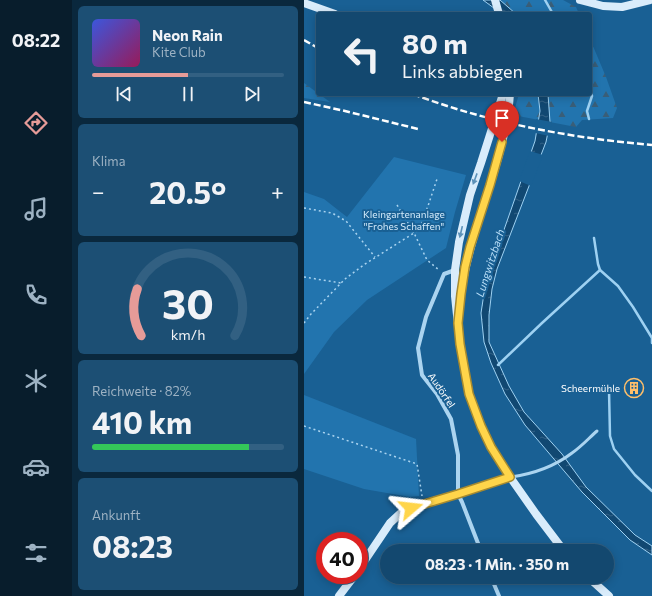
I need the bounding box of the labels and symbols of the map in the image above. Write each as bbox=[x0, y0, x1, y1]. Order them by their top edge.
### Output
pin bbox=[485, 101, 519, 142]
one-way arrow bbox=[472, 173, 478, 185]
park label: Kleingartenanlage "Frohes Schaffen" bbox=[363, 208, 445, 232]
one-way arrow bbox=[458, 226, 464, 238]
water label: Lungwitzbach bbox=[472, 227, 507, 298]
street label: Audörfel bbox=[426, 370, 458, 410]
building icon: Scheermühle bbox=[623, 377, 645, 399]
place label: Scheermühle bbox=[561, 382, 620, 394]
position arrow bbox=[390, 487, 432, 529]
speed limit sign: 40 bbox=[316, 532, 368, 584]

